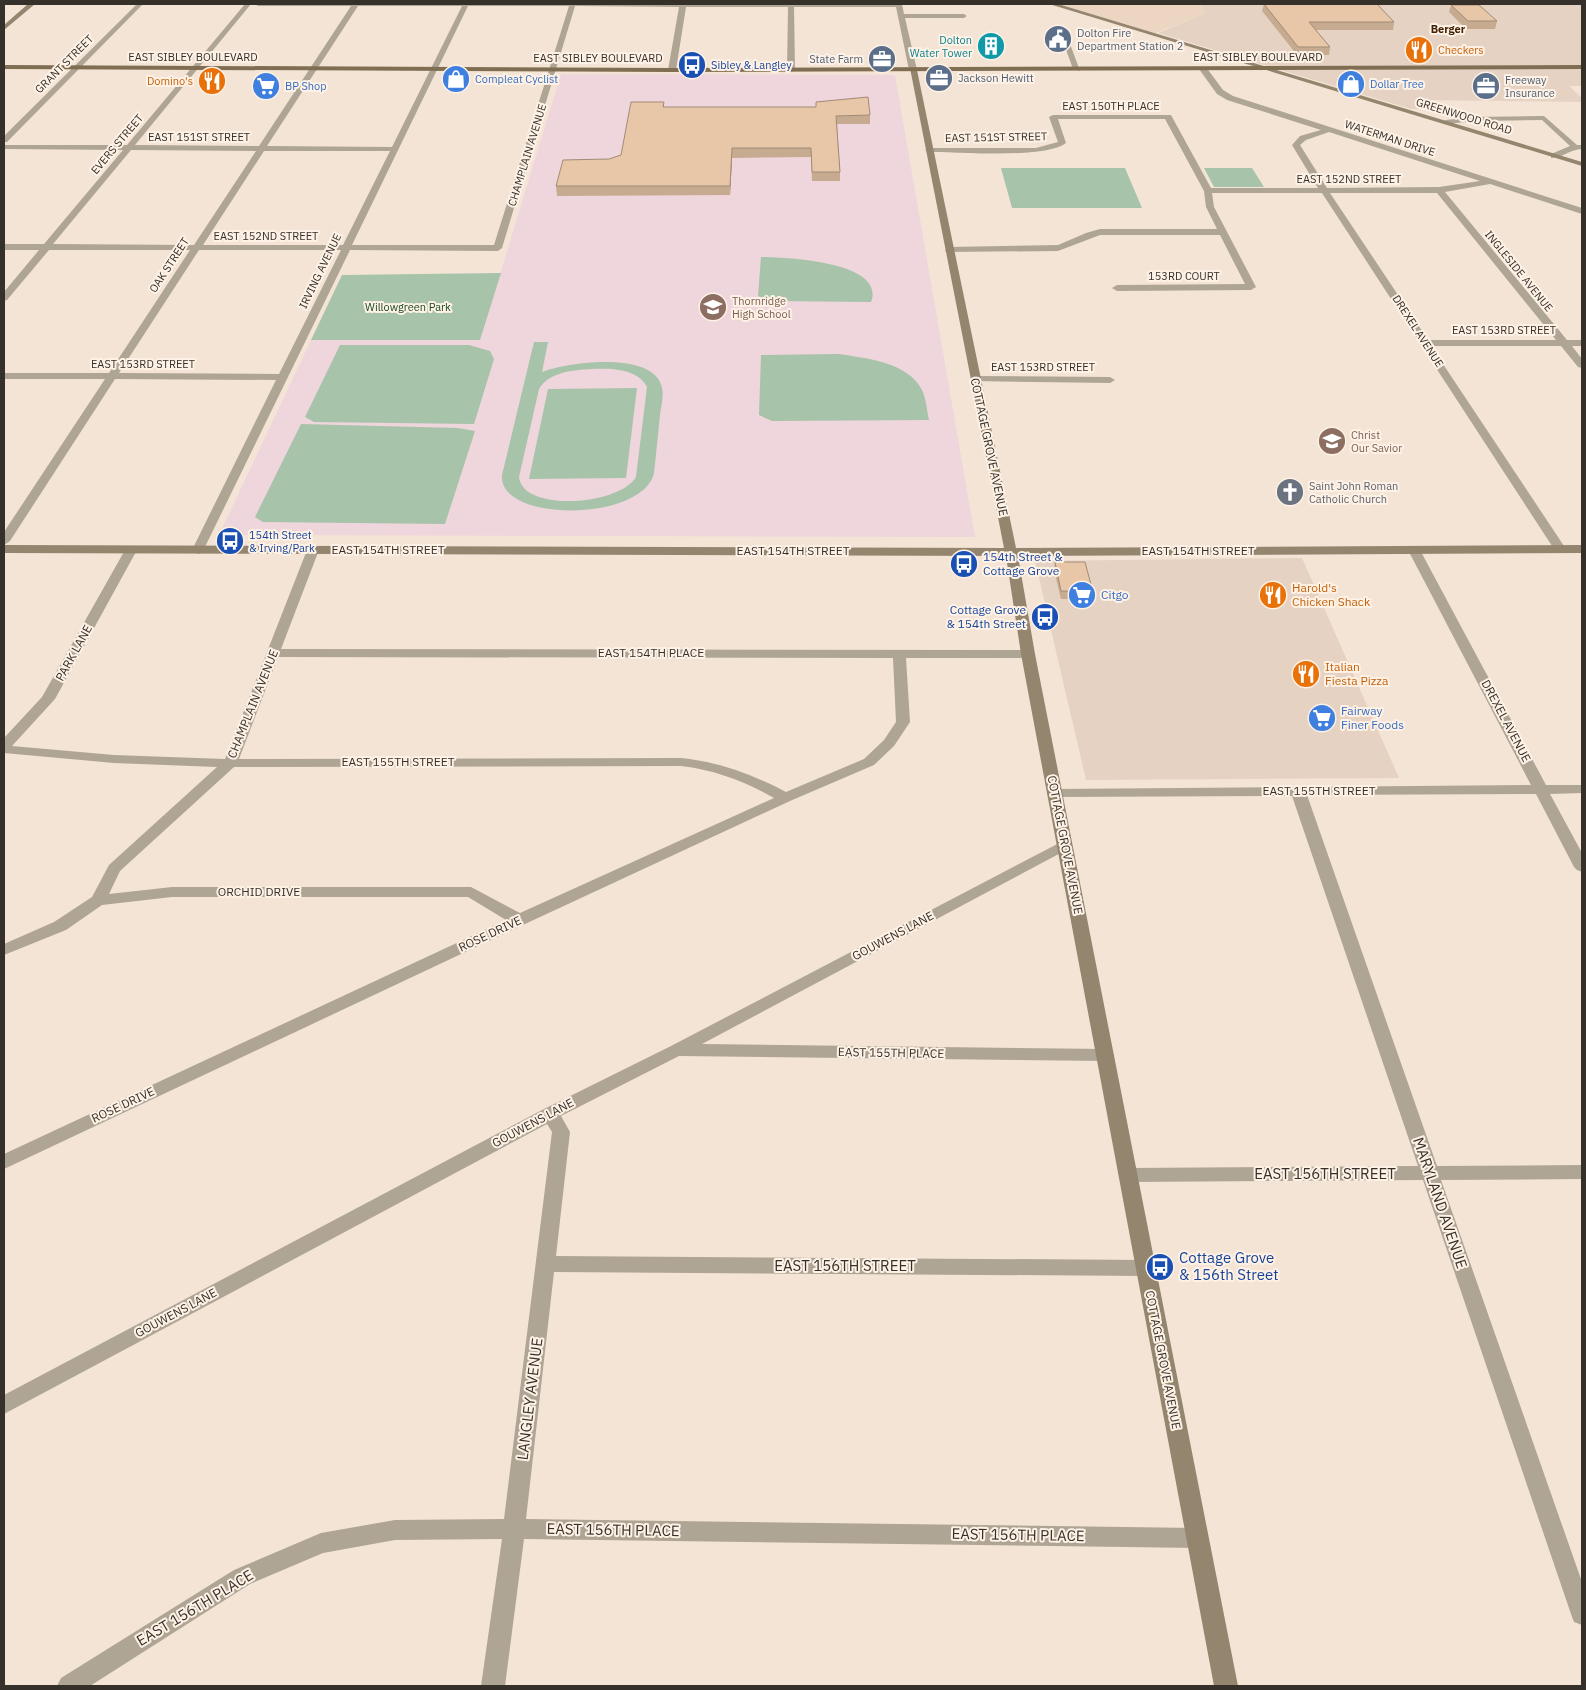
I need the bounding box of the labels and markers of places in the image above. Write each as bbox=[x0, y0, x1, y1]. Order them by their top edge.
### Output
public building icon: Dolton Fire Department Station 2 bbox=[1043, 24, 1073, 54]
place label: Dolton Fire Department Station 2 bbox=[1077, 26, 1183, 53]
building icon: Dolton Water Tower bbox=[976, 31, 1006, 61]
place label: Dolton Water Tower bbox=[910, 33, 972, 60]
restaurant icon: Checkers bbox=[1404, 35, 1434, 65]
place label: Checkers bbox=[1438, 43, 1484, 57]
office icon: State Farm bbox=[867, 44, 897, 74]
bus stop icon: Sibley & Langley bbox=[677, 50, 707, 80]
place label: State Farm bbox=[809, 52, 863, 66]
place label: Sibley & Langley bbox=[711, 58, 792, 72]
office icon: Jackson Hewitt bbox=[924, 63, 954, 93]
shop icon: Compleat Cyclist bbox=[441, 64, 471, 94]
restaurant icon: Domino's bbox=[197, 66, 227, 96]
shop icon: Dollar Tree bbox=[1336, 69, 1366, 99]
supermarket icon: BP Shop bbox=[251, 71, 281, 101]
place label: Jackson Hewitt bbox=[958, 71, 1034, 85]
office icon: Freeway Insurance bbox=[1471, 71, 1501, 101]
place label: Compleat Cyclist bbox=[475, 72, 558, 86]
place label: Freeway Insurance bbox=[1505, 73, 1555, 100]
place label: Domino's bbox=[147, 74, 193, 88]
place label: Dollar Tree bbox=[1370, 77, 1424, 91]
place label: BP Shop bbox=[285, 79, 327, 93]
school or university icon: Thornridge High School bbox=[698, 292, 728, 322]
place label: Thornridge High School bbox=[732, 294, 791, 321]
school or university icon: Christ Our Savior bbox=[1317, 426, 1347, 456]
place label: Christ Our Savior bbox=[1351, 428, 1402, 455]
church icon: Saint John Roman Catholic Church bbox=[1275, 477, 1305, 507]
place label: Saint John Roman Catholic Church bbox=[1309, 479, 1398, 506]
bus stop icon: 154th Street & Irving/Park bbox=[215, 526, 245, 556]
place label: 154th Street & Irving/Park bbox=[249, 528, 315, 555]
bus stop icon: 154th Street & Cottage Grove bbox=[949, 549, 979, 579]
place label: 154th Street & Cottage Grove bbox=[983, 549, 1063, 578]
supermarket icon: Citgo bbox=[1067, 580, 1097, 610]
restaurant icon: Harold's Chicken Shack bbox=[1258, 580, 1288, 610]
place label: Harold's Chicken Shack bbox=[1292, 580, 1371, 609]
place label: Citgo bbox=[1101, 587, 1129, 602]
place label: Cottage Grove & 154th Street bbox=[946, 602, 1026, 631]
bus stop icon: Cottage Grove & 154th Street bbox=[1030, 602, 1060, 632]
restaurant icon: Italian Fiesta Pizza bbox=[1291, 659, 1321, 689]
place label: Italian Fiesta Pizza bbox=[1325, 659, 1389, 688]
supermarket icon: Fairway Finer Foods bbox=[1307, 703, 1337, 733]
place label: Fairway Finer Foods bbox=[1341, 703, 1404, 732]
place label: Cottage Grove & 156th Street bbox=[1179, 1248, 1278, 1284]
bus stop icon: Cottage Grove & 156th Street bbox=[1145, 1252, 1175, 1282]

